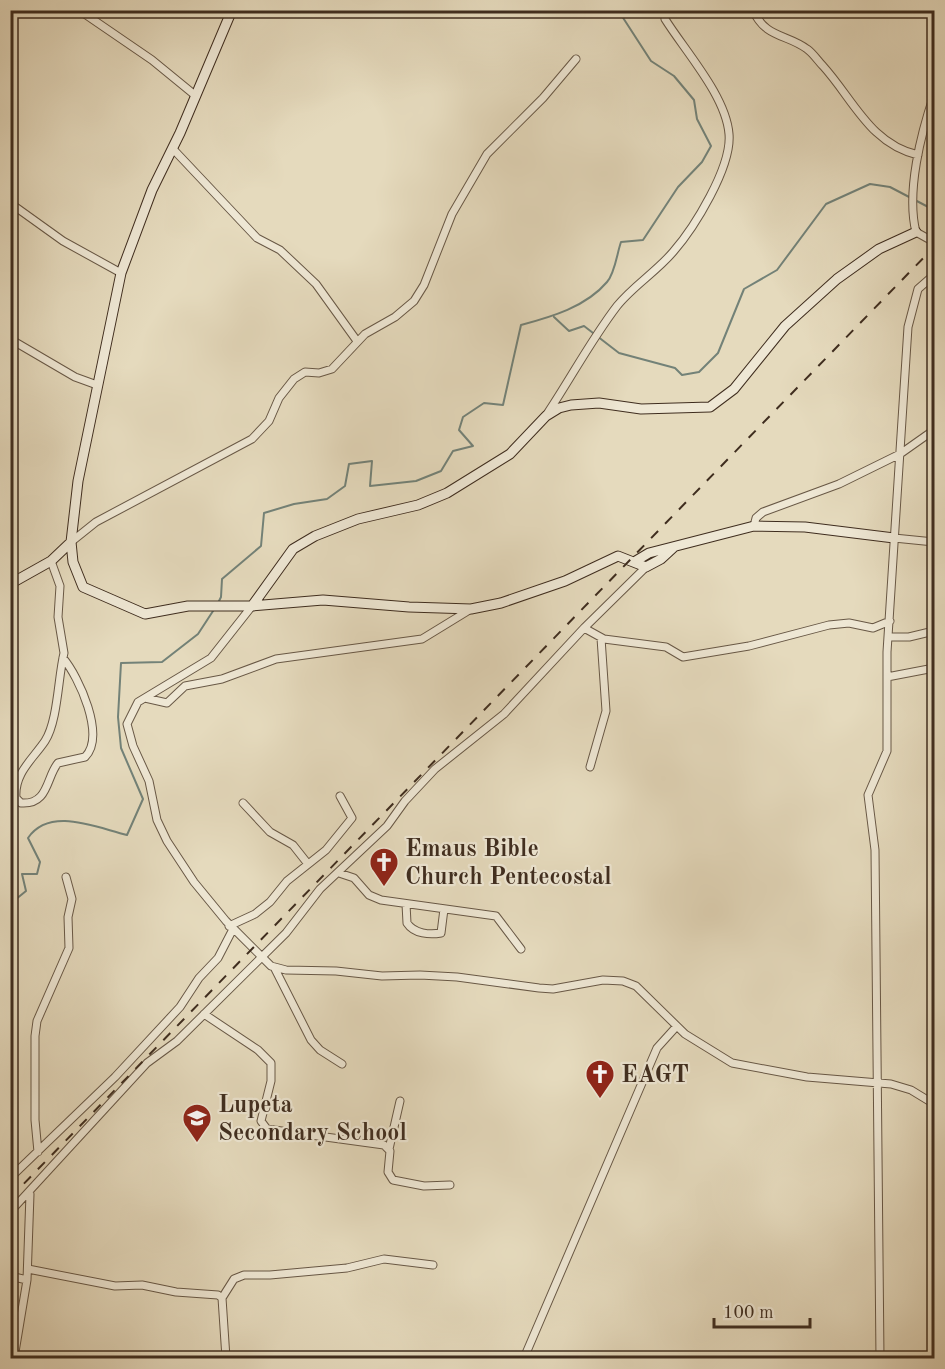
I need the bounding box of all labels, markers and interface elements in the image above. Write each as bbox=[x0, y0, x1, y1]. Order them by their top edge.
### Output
place label: Emaus Bible Church Pentecostal bbox=[405, 838, 612, 890]
church icon: Emaus Bible Church Pentecostal bbox=[368, 846, 400, 888]
church icon: EAGT bbox=[584, 1058, 616, 1100]
place label: EAGT bbox=[621, 1064, 689, 1088]
place label: Lupeta Secondary School bbox=[218, 1094, 407, 1146]
school or university icon: Lupeta Secondary School bbox=[181, 1102, 213, 1144]
scale bar bbox=[714, 1291, 810, 1329]
text: 100 m bbox=[723, 1304, 774, 1322]

